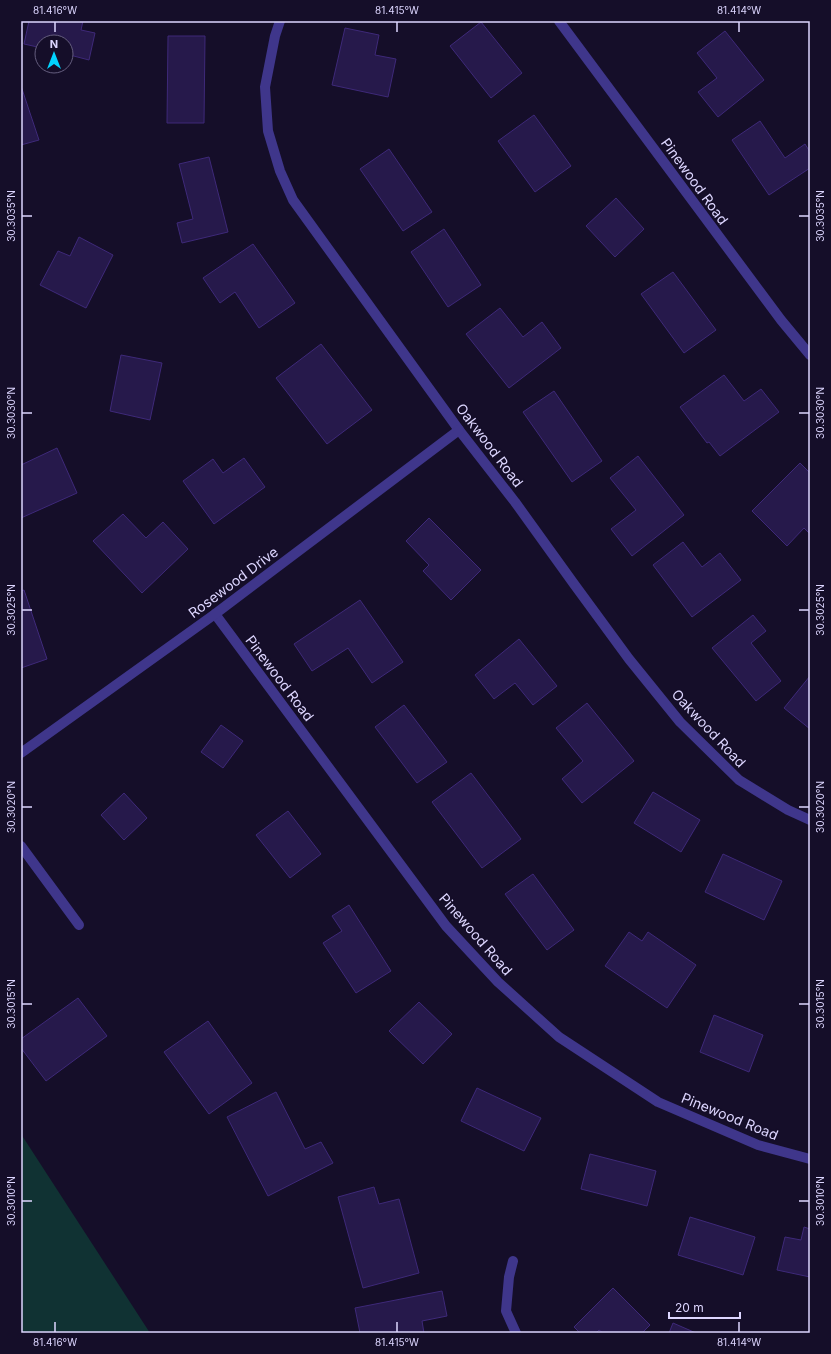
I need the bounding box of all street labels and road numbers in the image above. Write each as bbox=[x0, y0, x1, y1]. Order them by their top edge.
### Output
street label: Pinewood Road bbox=[658, 134, 732, 228]
street label: Oakwood Road bbox=[453, 400, 527, 490]
street label: Rosewood Drive bbox=[185, 543, 281, 621]
street label: Pinewood Road bbox=[242, 632, 318, 724]
street label: Oakwood Road bbox=[669, 685, 749, 771]
street label: Pinewood Road bbox=[436, 890, 516, 978]
street label: Pinewood Road bbox=[679, 1089, 781, 1143]

